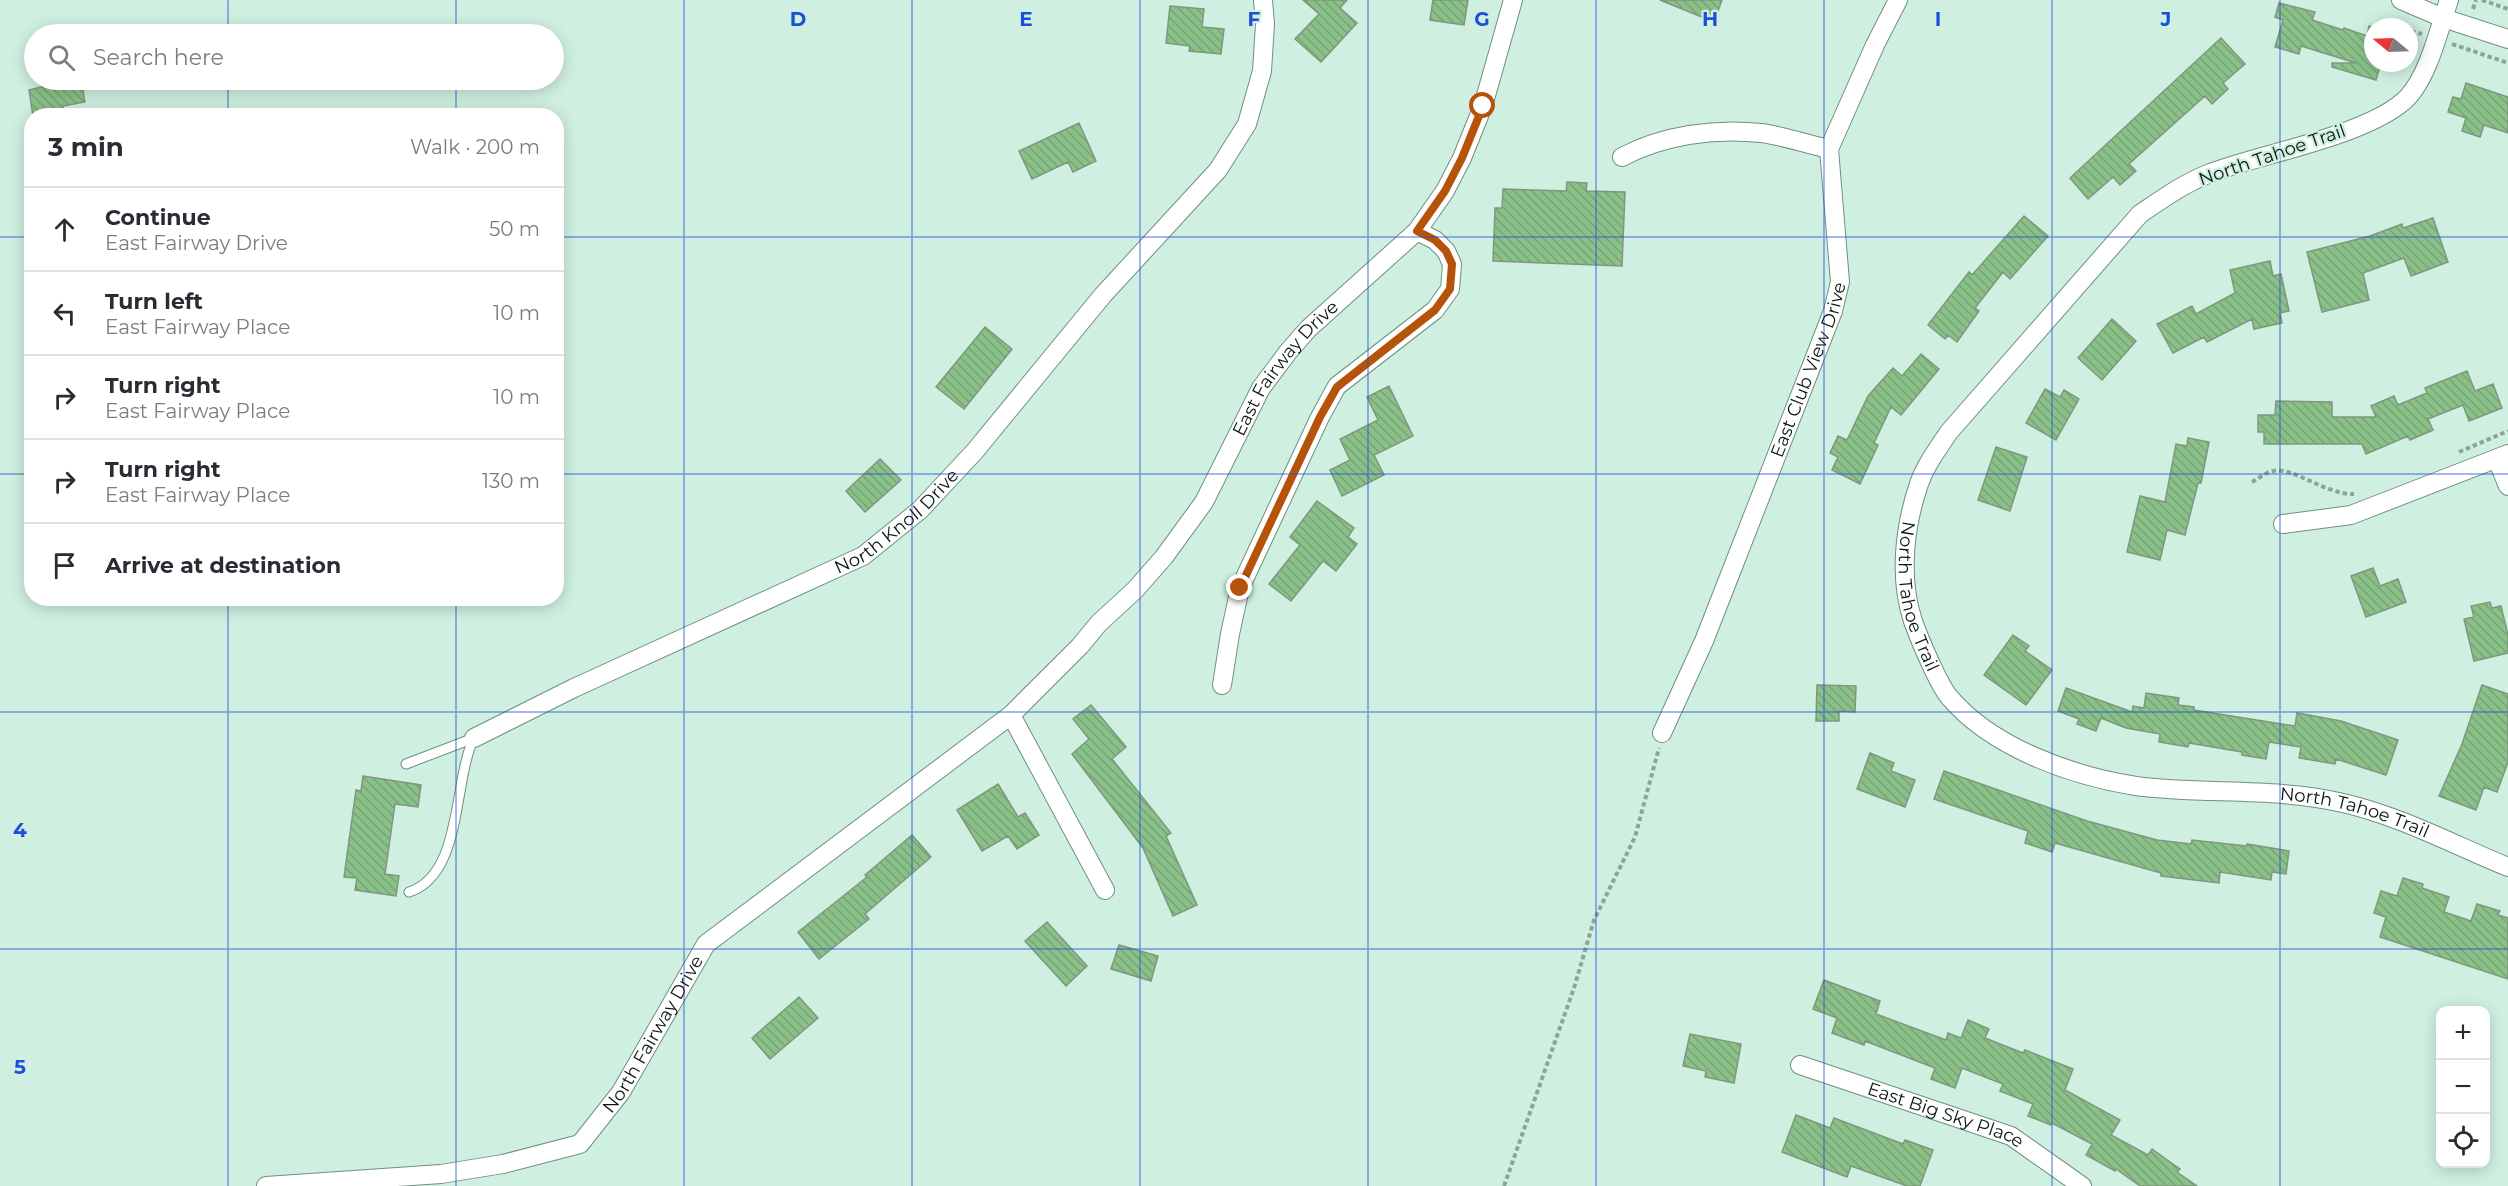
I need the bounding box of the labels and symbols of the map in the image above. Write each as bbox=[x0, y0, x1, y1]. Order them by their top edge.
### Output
text: D bbox=[790, 7, 806, 31]
text: E bbox=[1019, 7, 1033, 31]
text: F bbox=[1248, 7, 1261, 31]
text: G bbox=[1474, 7, 1490, 31]
text: H bbox=[1702, 7, 1718, 31]
text: I bbox=[1935, 7, 1941, 31]
text: J bbox=[2160, 7, 2171, 31]
north arrow bbox=[2364, 18, 2418, 72]
route start bbox=[1469, 92, 1495, 118]
street label: North Tahoe Trail bbox=[2196, 120, 2348, 190]
street label: East Club View Drive bbox=[1766, 280, 1851, 461]
street label: East Fairway Drive bbox=[1228, 296, 1343, 440]
street label: North Knoll Drive bbox=[831, 464, 964, 579]
street label: North Tahoe Trail bbox=[1894, 520, 1944, 675]
route end bbox=[1226, 574, 1252, 600]
street label: North Tahoe Trail bbox=[2279, 783, 2433, 842]
text: 4 bbox=[13, 818, 27, 842]
street label: North Fairway Drive bbox=[598, 952, 708, 1117]
text: 5 bbox=[14, 1055, 26, 1079]
street label: East Big Sky Place bbox=[1865, 1078, 2028, 1153]

